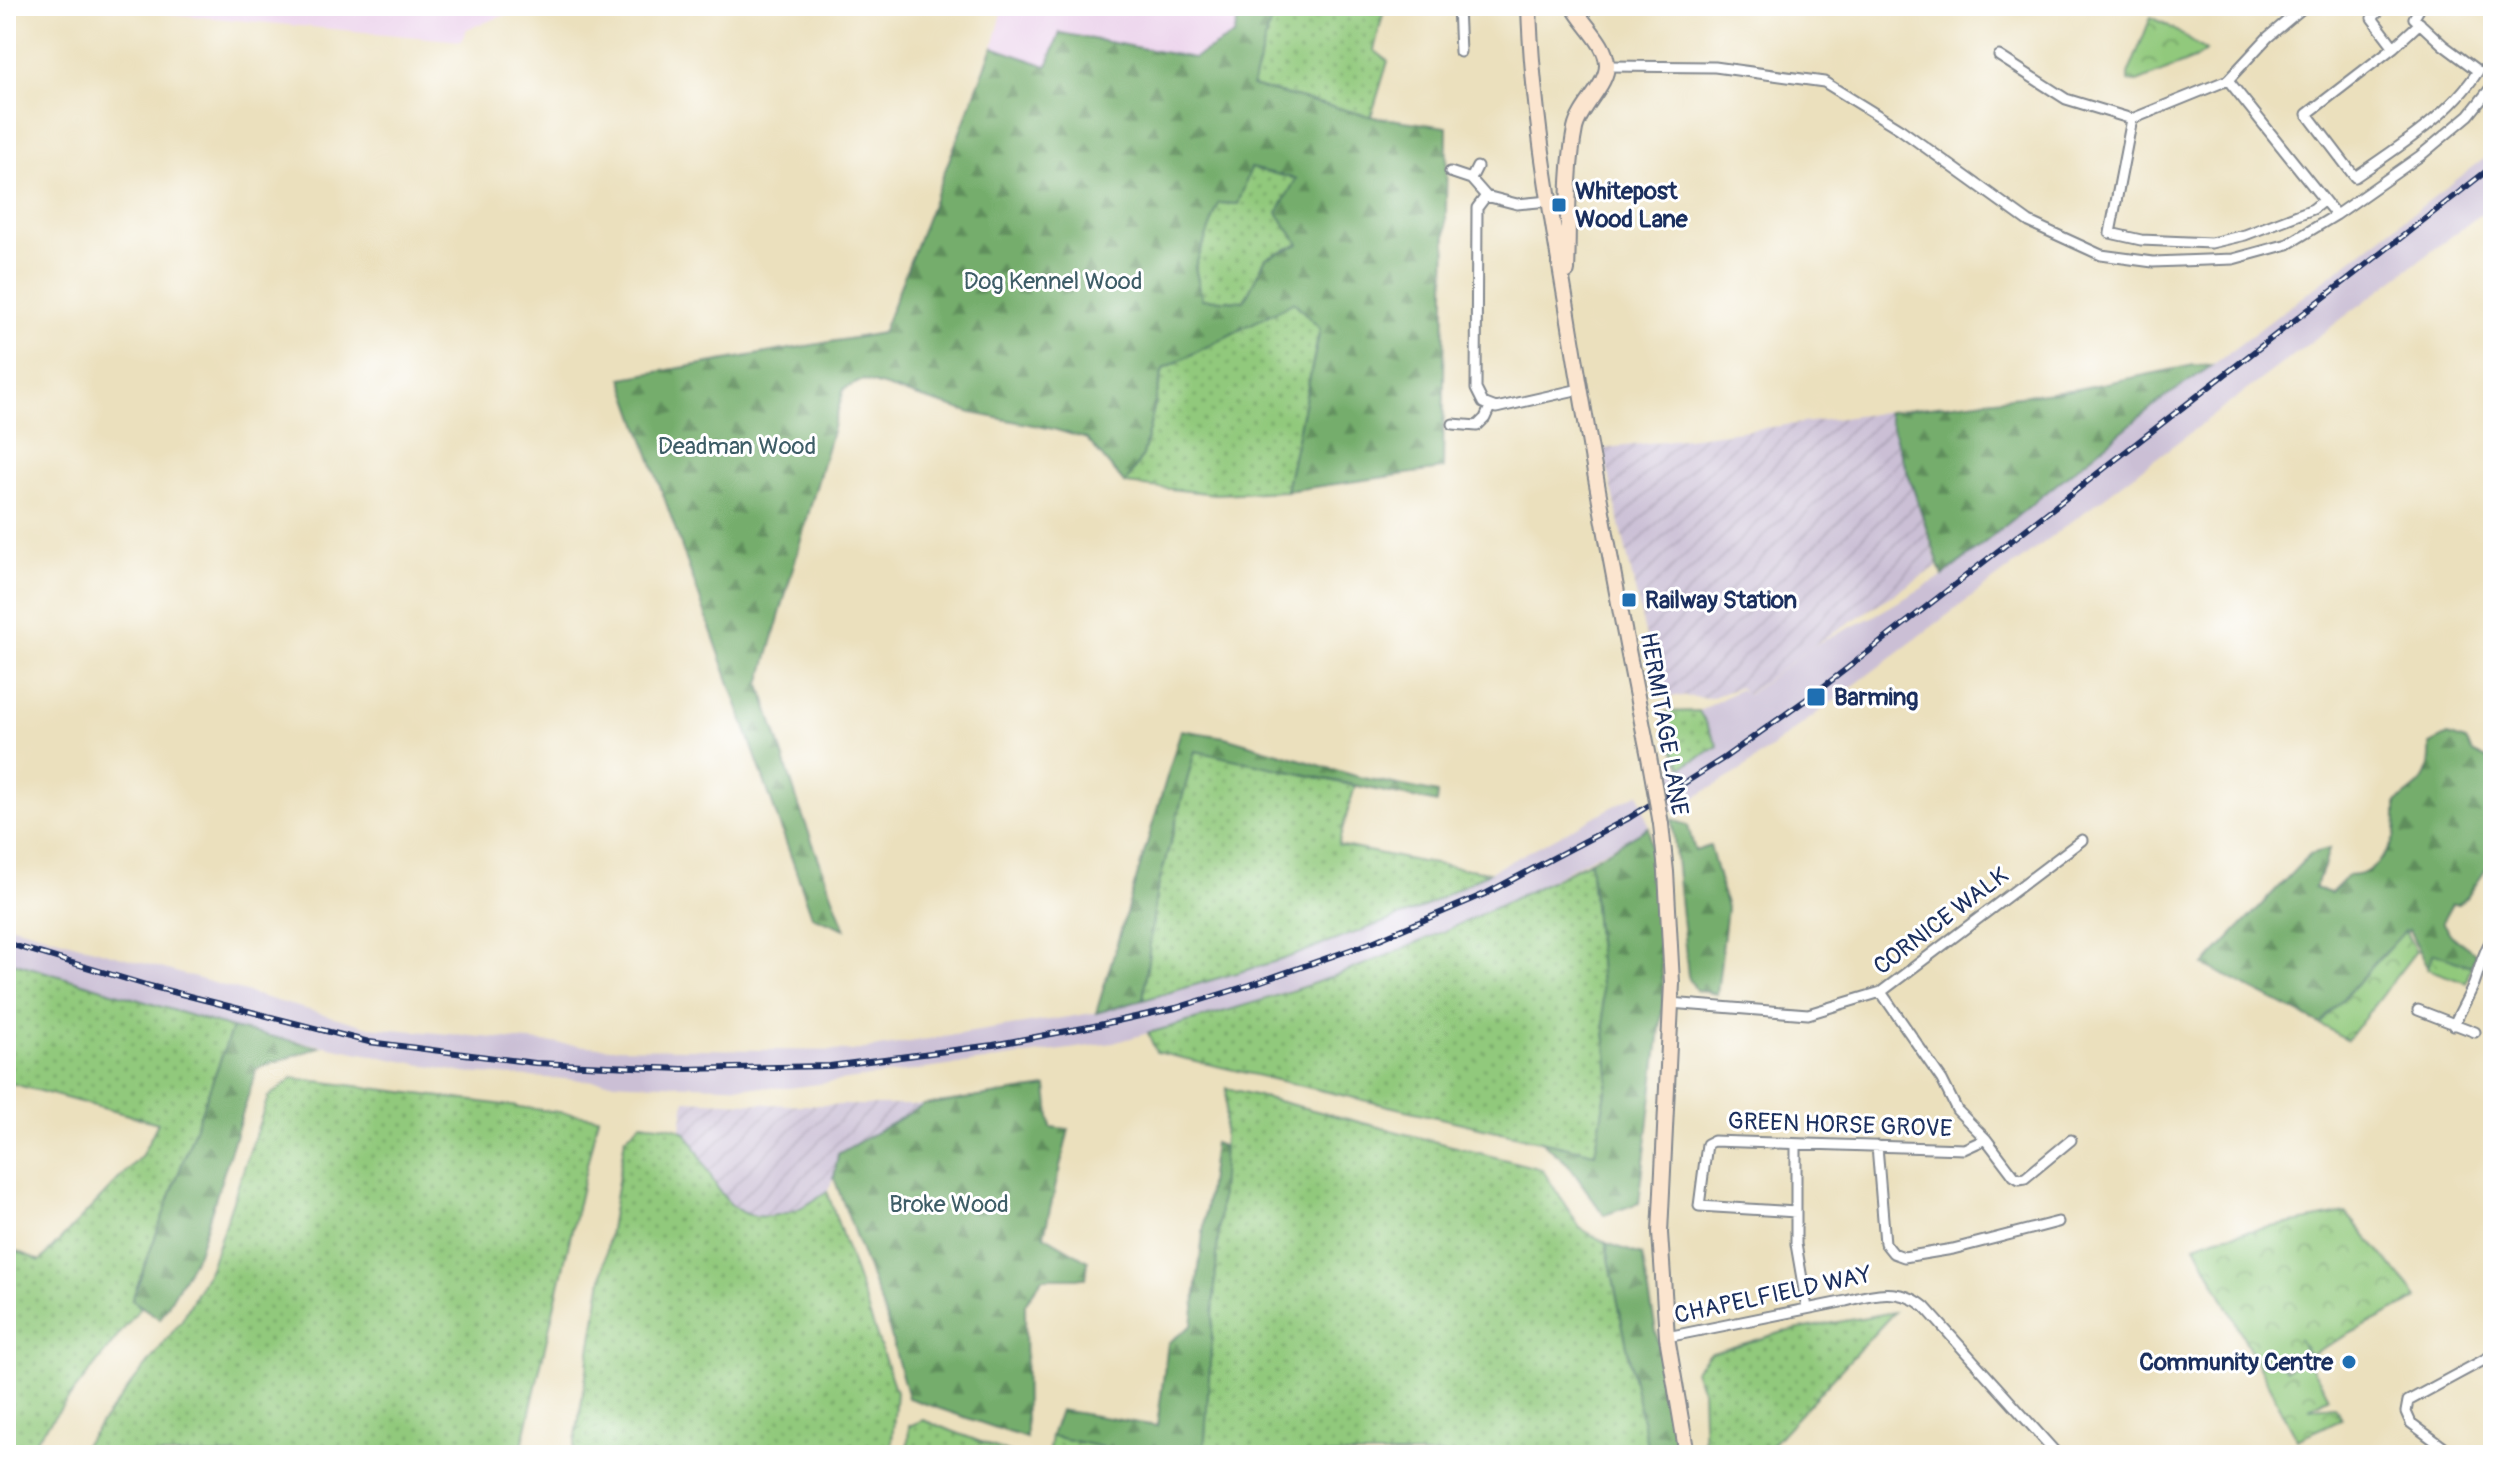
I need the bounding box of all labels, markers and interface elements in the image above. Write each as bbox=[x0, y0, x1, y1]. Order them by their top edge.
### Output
place label: Whitepost Wood Lane bbox=[1575, 177, 1689, 234]
marker: Whitepost Wood Lane bbox=[1550, 196, 1568, 214]
park label: Dog Kennel Wood bbox=[963, 267, 1143, 296]
park label: Deadman Wood bbox=[658, 432, 816, 461]
place label: Railway Station bbox=[1645, 586, 1797, 615]
marker: Railway Station bbox=[1620, 591, 1638, 609]
street label: HERMITAGE LANE bbox=[1634, 630, 1694, 818]
place label: Barming bbox=[1834, 683, 1918, 712]
marker: Barming bbox=[1805, 686, 1827, 708]
street label: CORNICE WALK bbox=[1868, 861, 2014, 981]
street label: GREEN HORSE GROVE bbox=[1727, 1107, 1953, 1143]
park label: Broke Wood bbox=[889, 1190, 1009, 1219]
street label: CHAPELFIELD WAY bbox=[1672, 1260, 1874, 1330]
place label: Community Centre bbox=[2139, 1348, 2334, 1377]
marker: Community Centre bbox=[2340, 1353, 2358, 1371]

